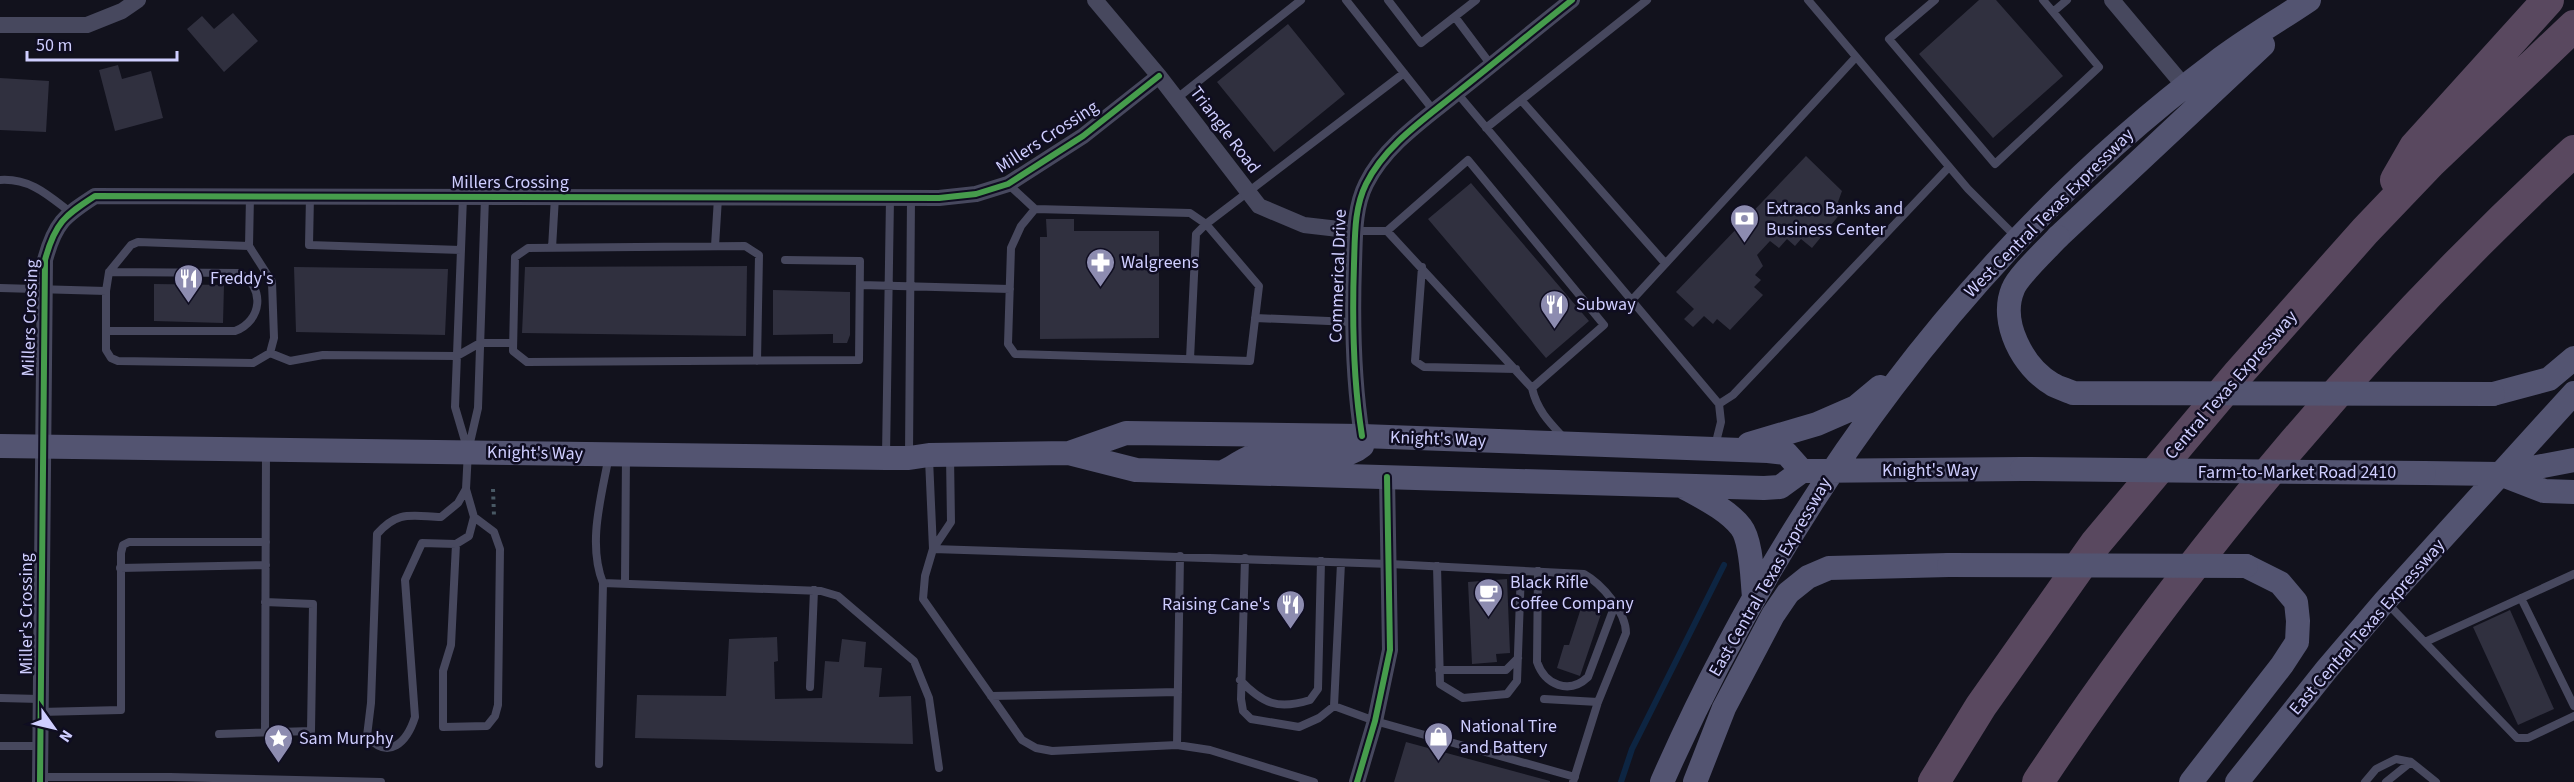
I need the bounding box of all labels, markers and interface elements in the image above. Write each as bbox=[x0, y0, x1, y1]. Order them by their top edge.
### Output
scale bar bbox=[27, 24, 177, 62]
text: 50 m bbox=[36, 33, 72, 58]
street label: Triangle Road bbox=[1184, 81, 1266, 179]
street label: Millers Crossing bbox=[991, 95, 1103, 179]
street label: West Central Texas Expressway bbox=[1959, 122, 2140, 303]
street label: Millers Crossing bbox=[451, 170, 569, 195]
place label: Extraco Banks and Business Center bbox=[1766, 196, 1903, 242]
bank icon: Extraco Banks and Business Center bbox=[1729, 202, 1761, 244]
street label: Commerical Drive bbox=[1323, 209, 1353, 343]
pharmacy icon: Walgreens bbox=[1084, 246, 1116, 288]
place label: Walgreens bbox=[1121, 250, 1199, 275]
street label: Millers Crossing bbox=[15, 259, 45, 377]
restaurant icon: Freddy's bbox=[173, 262, 205, 304]
place label: Freddy's bbox=[210, 266, 274, 291]
restaurant icon: Subway bbox=[1539, 288, 1571, 330]
place label: Subway bbox=[1576, 292, 1636, 317]
street label: Central Texas Expressway bbox=[2159, 304, 2303, 465]
street label: Knight's Way bbox=[1389, 425, 1487, 453]
street label: Knight's Way bbox=[487, 440, 584, 466]
street label: Knight's Way bbox=[1882, 458, 1979, 483]
street label: Farm-to-Market Road 2410 bbox=[2198, 460, 2396, 485]
street label: East Central Texas Expressway bbox=[1703, 472, 1838, 681]
street label: East Central Texas Expressway bbox=[2283, 533, 2451, 721]
street label: Miller's Crossing bbox=[14, 553, 39, 675]
place label: Black Rifle Coffee Company bbox=[1510, 570, 1634, 616]
cafe icon: Black Rifle Coffee Company bbox=[1473, 576, 1505, 618]
restaurant icon: Raising Cane's bbox=[1275, 588, 1307, 630]
place label: Raising Cane's bbox=[1162, 592, 1270, 617]
north arrow bbox=[24, 698, 84, 758]
place label: National Tire and Battery bbox=[1460, 714, 1557, 760]
shop icon: National Tire and Battery bbox=[1423, 720, 1455, 762]
place icon: Sam Murphy bbox=[262, 722, 294, 764]
text: N bbox=[54, 725, 78, 746]
place label: Sam Murphy bbox=[299, 726, 394, 751]

